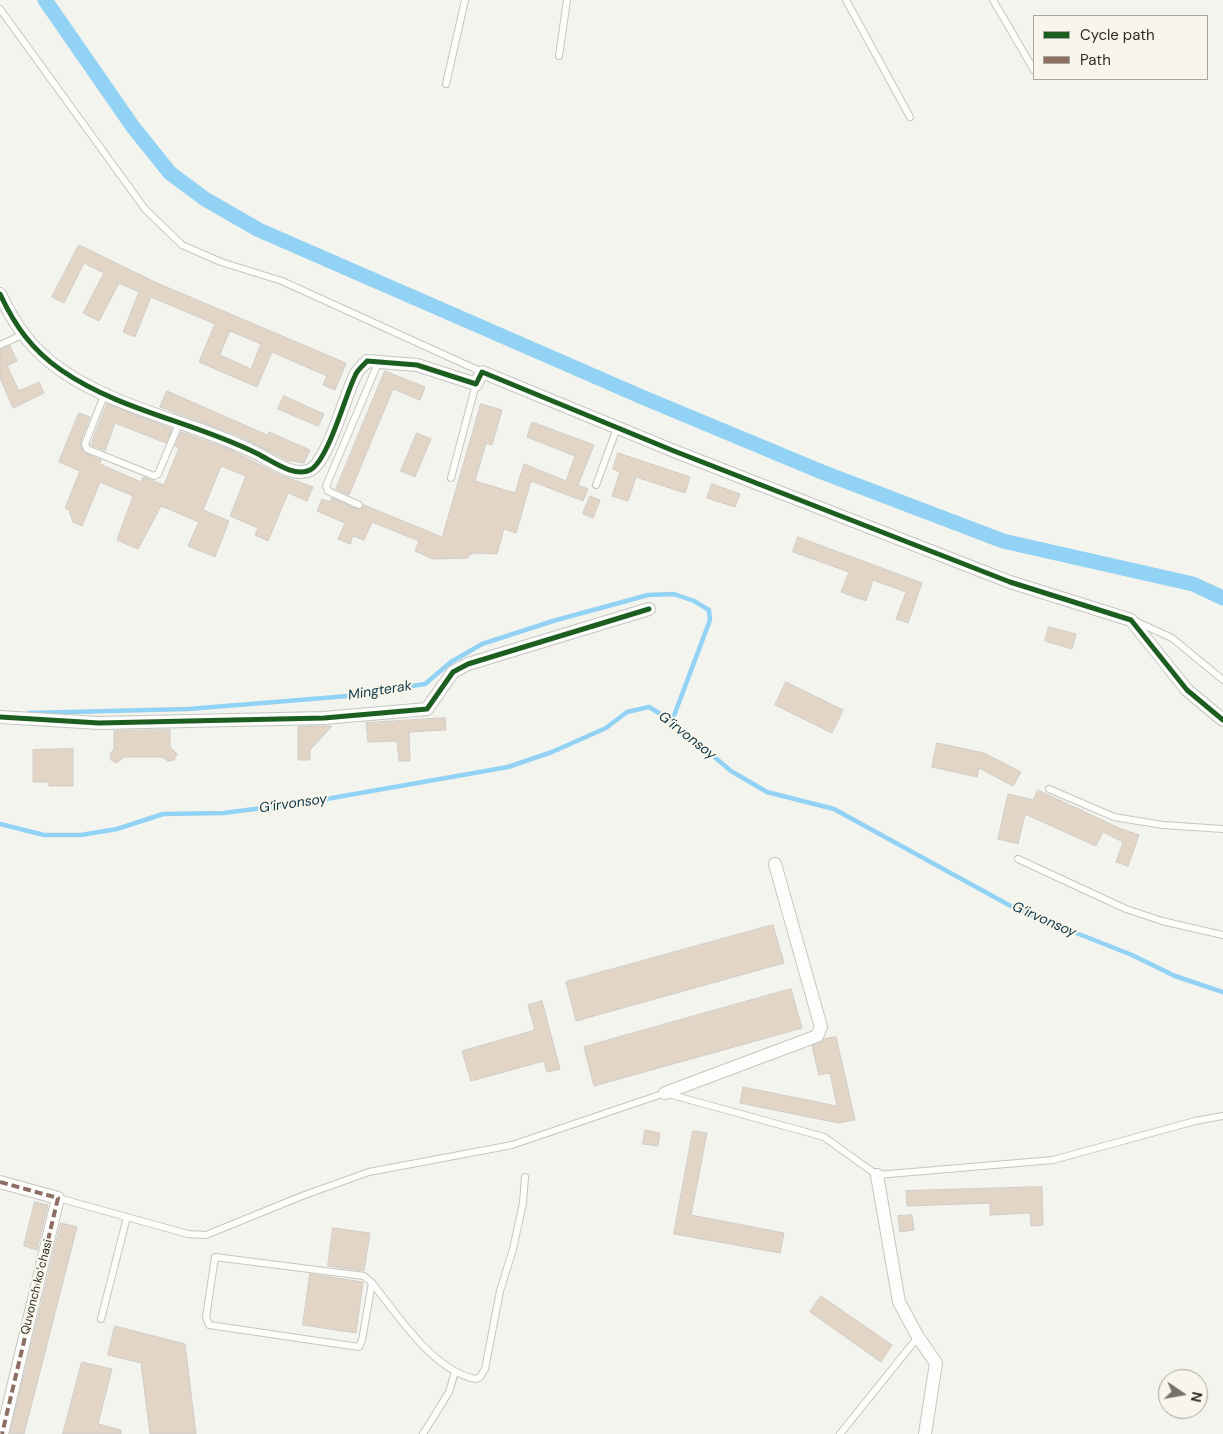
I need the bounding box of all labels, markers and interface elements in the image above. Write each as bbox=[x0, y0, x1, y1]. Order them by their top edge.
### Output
legend bbox=[1033, 15, 1208, 80]
text: Cycle path bbox=[1080, 25, 1155, 45]
text: Path bbox=[1080, 50, 1111, 70]
water label: Mingterak bbox=[347, 678, 413, 704]
water label: G‘irvonsoy bbox=[655, 708, 719, 764]
water label: G‘irvonsoy bbox=[258, 791, 328, 817]
water label: G‘irvonsoy bbox=[1009, 898, 1079, 942]
street label: Quvonch koʻchasi bbox=[18, 1238, 56, 1336]
north arrow bbox=[1158, 1369, 1208, 1419]
text: N bbox=[1187, 1390, 1207, 1404]

